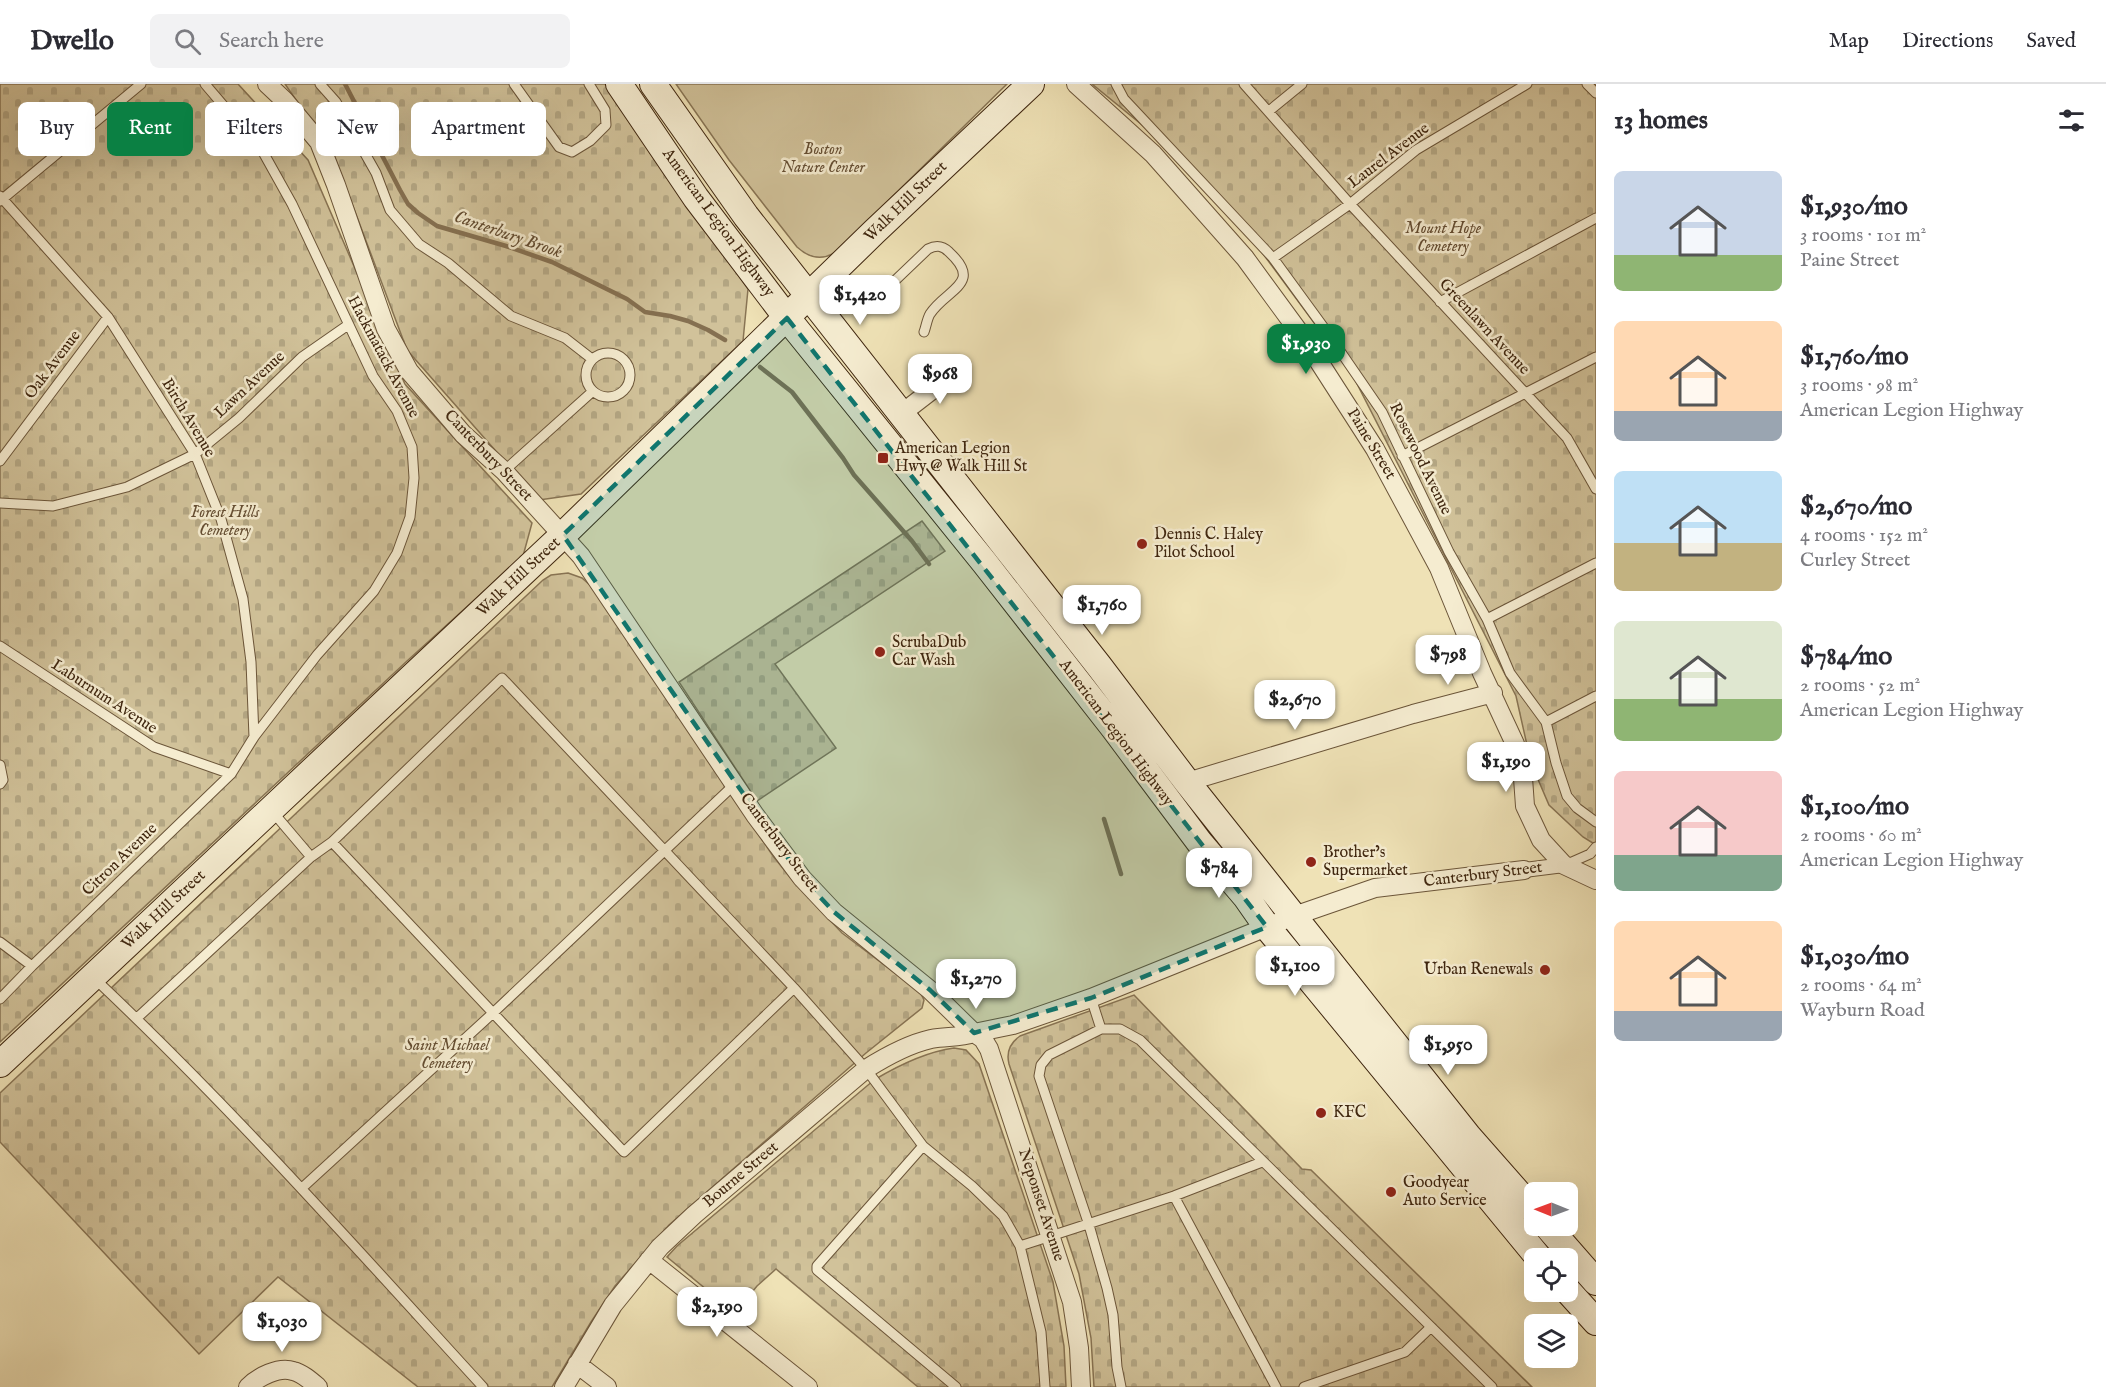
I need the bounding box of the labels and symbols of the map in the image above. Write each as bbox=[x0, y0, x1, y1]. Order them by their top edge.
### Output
street label: Laurel Avenue bbox=[1344, 119, 1434, 193]
park label: Boston Nature Center bbox=[781, 140, 866, 178]
street label: American Legion Highway bbox=[657, 144, 779, 301]
street label: Walk Hill Street bbox=[860, 157, 952, 247]
water label: Canterbury Brook bbox=[451, 206, 565, 264]
park label: Mount Hope Cemetery bbox=[1405, 219, 1482, 257]
pin: $1,420 bbox=[811, 275, 909, 326]
street label: Greenlawn Avenue bbox=[1434, 275, 1534, 379]
street label: Hackmatack Avenue bbox=[342, 292, 424, 422]
pin: $1,930 bbox=[1257, 324, 1355, 375]
street label: Oak Avenue bbox=[21, 327, 85, 403]
street label: Lawn Avenue bbox=[210, 347, 290, 423]
pin: $968 bbox=[904, 354, 976, 405]
street label: Birch Avenue bbox=[157, 375, 219, 461]
street label: Rosewood Avenue bbox=[1384, 400, 1456, 518]
street label: Paine Street bbox=[1342, 405, 1400, 484]
street label: Canterbury Street bbox=[439, 406, 537, 506]
place label: American Legion Hwy @ Walk Hill St bbox=[894, 439, 1028, 477]
marker: American Legion Hwy @ Walk Hill St bbox=[876, 451, 890, 465]
park label: Forest Hills Cemetery bbox=[191, 503, 260, 541]
place label: Dennis C. Haley Pilot School bbox=[1154, 525, 1263, 563]
street label: Walk Hill Street bbox=[473, 533, 566, 621]
marker: Dennis C. Haley Pilot School bbox=[1135, 537, 1149, 551]
pin: $1,760 bbox=[1053, 585, 1151, 636]
place label: ScrubaDub Car Wash bbox=[892, 633, 967, 671]
pin: $798 bbox=[1412, 635, 1484, 686]
marker: ScrubaDub Car Wash bbox=[873, 645, 887, 659]
street label: Laburnum Avenue bbox=[47, 655, 161, 739]
street label: American Legion Highway bbox=[1054, 655, 1178, 811]
pin: $2,670 bbox=[1246, 680, 1344, 731]
pin: $1,190 bbox=[1457, 742, 1555, 793]
street label: Canterbury Street bbox=[735, 789, 823, 897]
street label: Citron Avenue bbox=[78, 819, 162, 901]
place label: Brother’s Supermarket bbox=[1323, 843, 1408, 881]
pin: $784 bbox=[1183, 848, 1255, 899]
marker: Brother’s Supermarket bbox=[1304, 855, 1318, 869]
street label: Canterbury Street bbox=[1423, 858, 1544, 892]
street label: Walk Hill Street bbox=[118, 866, 211, 954]
pin: $1,100 bbox=[1246, 946, 1344, 997]
pin: $1,270 bbox=[927, 959, 1025, 1010]
place label: Urban Renewals bbox=[1424, 960, 1533, 980]
marker: Urban Renewals bbox=[1538, 963, 1552, 977]
pin: $1,950 bbox=[1399, 1025, 1497, 1076]
park label: Saint Michael Cemetery bbox=[405, 1036, 490, 1074]
place label: KFC bbox=[1333, 1103, 1366, 1123]
marker: KFC bbox=[1314, 1106, 1328, 1120]
street label: Bourne Street bbox=[699, 1137, 783, 1212]
street label: Neponset Avenue bbox=[1013, 1146, 1069, 1264]
place label: Goodyear Auto Service bbox=[1402, 1173, 1487, 1211]
north arrow bbox=[1524, 1182, 1578, 1236]
marker: Goodyear Auto Service bbox=[1384, 1185, 1398, 1199]
pin: $2,190 bbox=[668, 1287, 766, 1338]
pin: $1,030 bbox=[233, 1302, 331, 1353]

